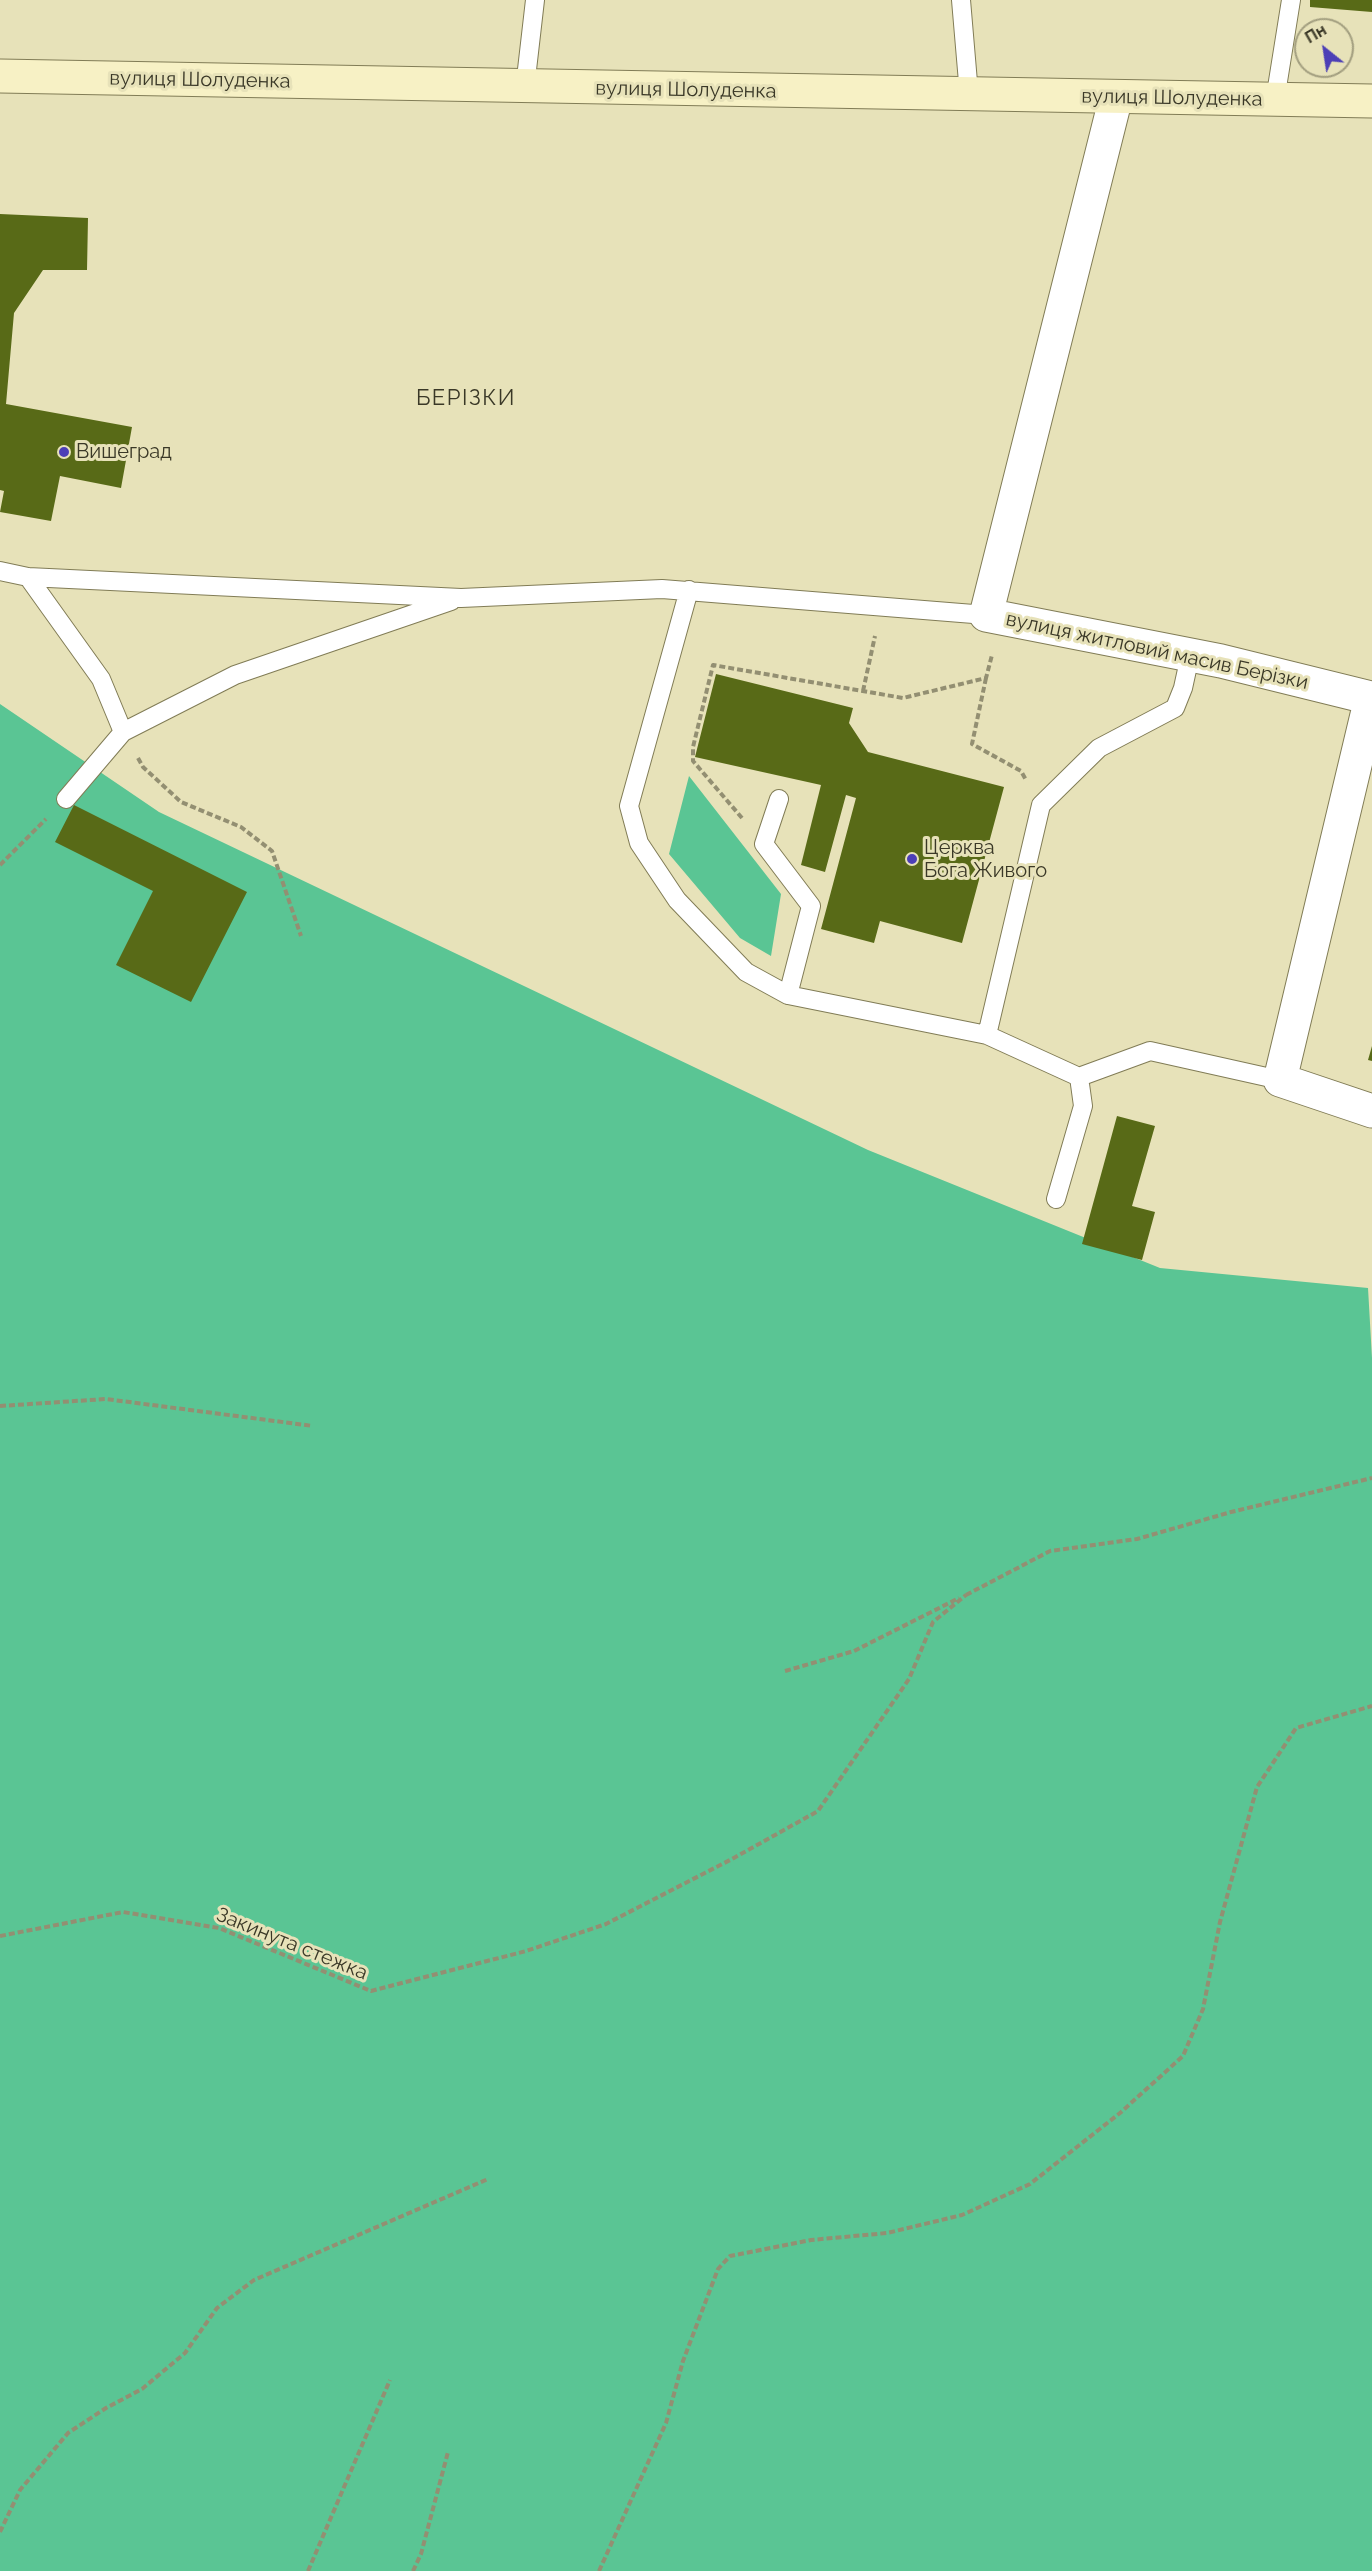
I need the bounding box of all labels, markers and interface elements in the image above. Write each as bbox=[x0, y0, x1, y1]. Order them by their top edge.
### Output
north arrow bbox=[1294, 18, 1354, 78]
text: Пн bbox=[1302, 20, 1330, 47]
street label: вулиця Шолуденка bbox=[109, 66, 291, 94]
street label: вулиця Шолуденка bbox=[595, 76, 777, 104]
street label: вулиця Шолуденка bbox=[1081, 84, 1263, 112]
district label: БЕРІЗКИ bbox=[416, 385, 516, 411]
place label: Вишеград bbox=[76, 440, 172, 464]
marker: Вишеград bbox=[57, 445, 71, 459]
street label: вулиця житловий масив Берізки bbox=[1004, 607, 1310, 695]
place label: Церква Бога Живого bbox=[924, 836, 1047, 883]
marker: Церква Бога Живого bbox=[905, 852, 919, 866]
street label: Закинута стежка bbox=[213, 1903, 371, 1985]

